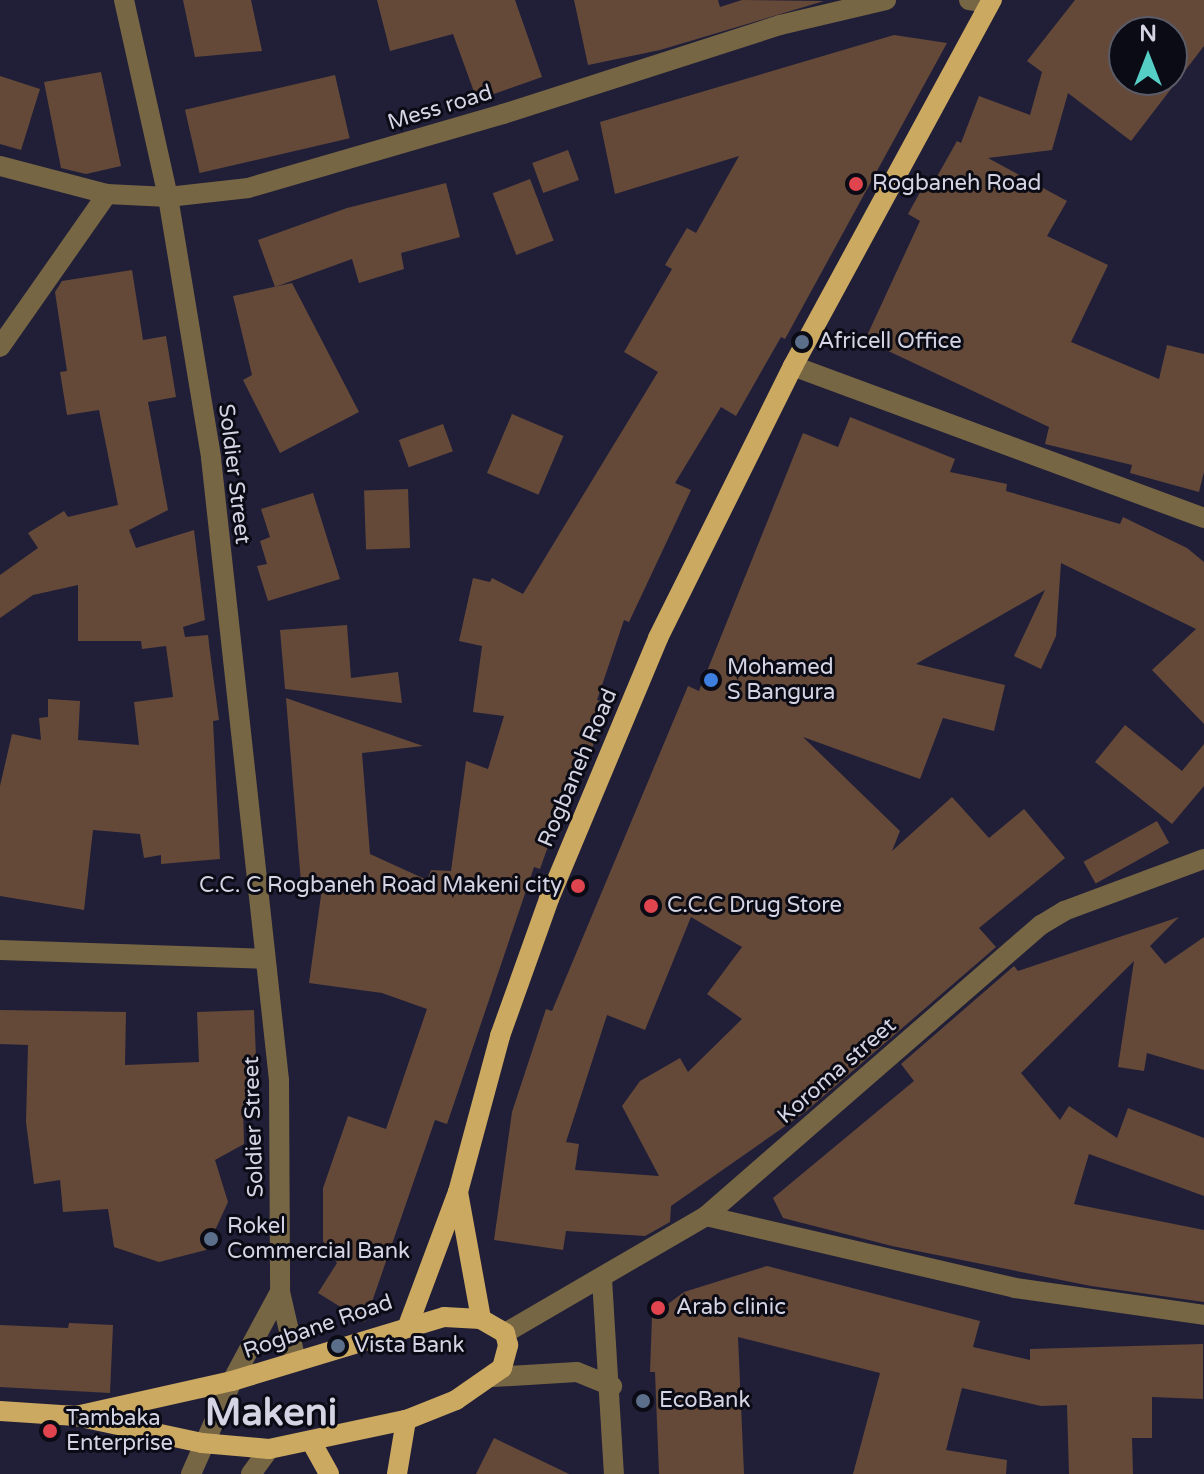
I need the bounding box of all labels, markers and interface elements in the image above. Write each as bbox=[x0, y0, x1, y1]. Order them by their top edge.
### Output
north arrow bbox=[1108, 16, 1188, 96]
text: N bbox=[1139, 21, 1157, 47]
street label: Mess road bbox=[385, 80, 495, 136]
place label: Rogbaneh Road bbox=[872, 171, 1041, 197]
marker: Rogbaneh Road bbox=[847, 175, 865, 193]
place label: Africell Office bbox=[818, 329, 962, 355]
marker: Africell Office bbox=[793, 333, 811, 351]
street label: Soldier Street bbox=[212, 402, 256, 546]
place label: Mohamed S Bangura bbox=[727, 654, 835, 706]
marker: Mohamed S Bangura bbox=[702, 671, 720, 689]
street label: Rogbaneh Road bbox=[533, 685, 623, 851]
place label: C.C. C Rogbaneh Road Makeni city bbox=[199, 873, 562, 899]
marker: C.C. C Rogbaneh Road Makeni city bbox=[569, 877, 587, 895]
place label: C.C.C Drug Store bbox=[667, 893, 842, 919]
marker: C.C.C Drug Store bbox=[642, 897, 660, 915]
street label: Koroma street bbox=[772, 1012, 902, 1130]
street label: Soldier Street bbox=[238, 1056, 270, 1198]
place label: Rokel Commercial Bank bbox=[227, 1213, 410, 1264]
marker: Rokel Commercial Bank bbox=[202, 1230, 220, 1248]
street label: Rogbane Road bbox=[240, 1289, 396, 1365]
place label: Arab clinic bbox=[676, 1295, 786, 1321]
marker: Arab clinic bbox=[647, 1297, 669, 1319]
place label: Vista Bank bbox=[354, 1333, 464, 1359]
marker: Vista Bank bbox=[329, 1337, 347, 1355]
place label: EcoBank bbox=[659, 1388, 750, 1414]
district label: Makeni bbox=[205, 1391, 337, 1437]
marker: EcoBank bbox=[634, 1392, 652, 1410]
place label: Tambaka Enterprise bbox=[66, 1405, 173, 1456]
marker: Tambaka Enterprise bbox=[41, 1422, 59, 1440]

